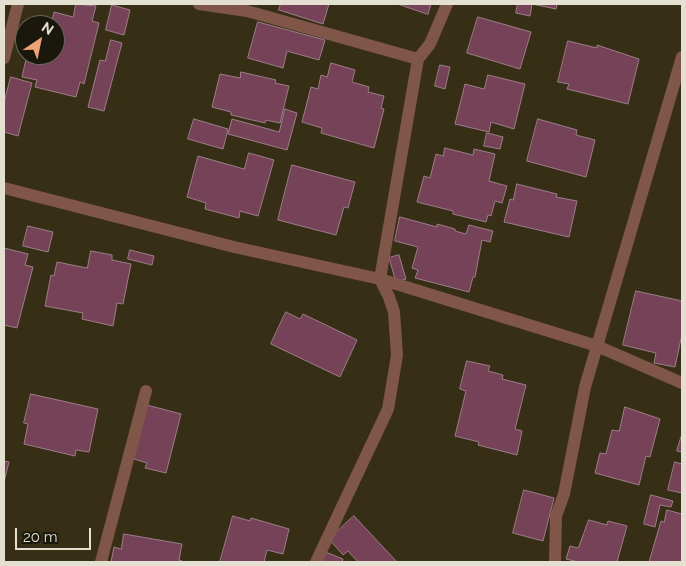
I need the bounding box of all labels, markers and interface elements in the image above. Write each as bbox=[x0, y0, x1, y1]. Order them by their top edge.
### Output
north arrow bbox=[15, 15, 65, 65]
text: N bbox=[39, 19, 57, 38]
scale bar bbox=[18, 518, 94, 550]
text: 20 m bbox=[23, 528, 58, 546]

